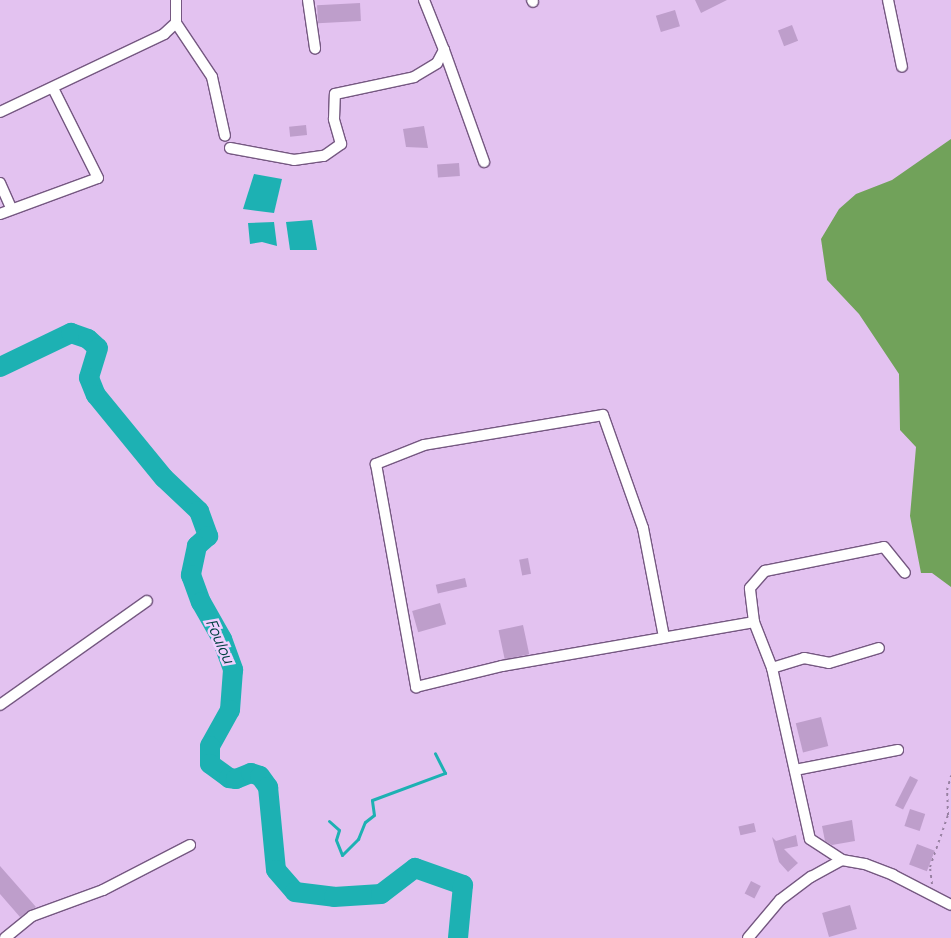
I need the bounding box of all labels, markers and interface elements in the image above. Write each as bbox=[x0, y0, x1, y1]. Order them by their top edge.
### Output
water label: Foulou bbox=[202, 616, 238, 666]

